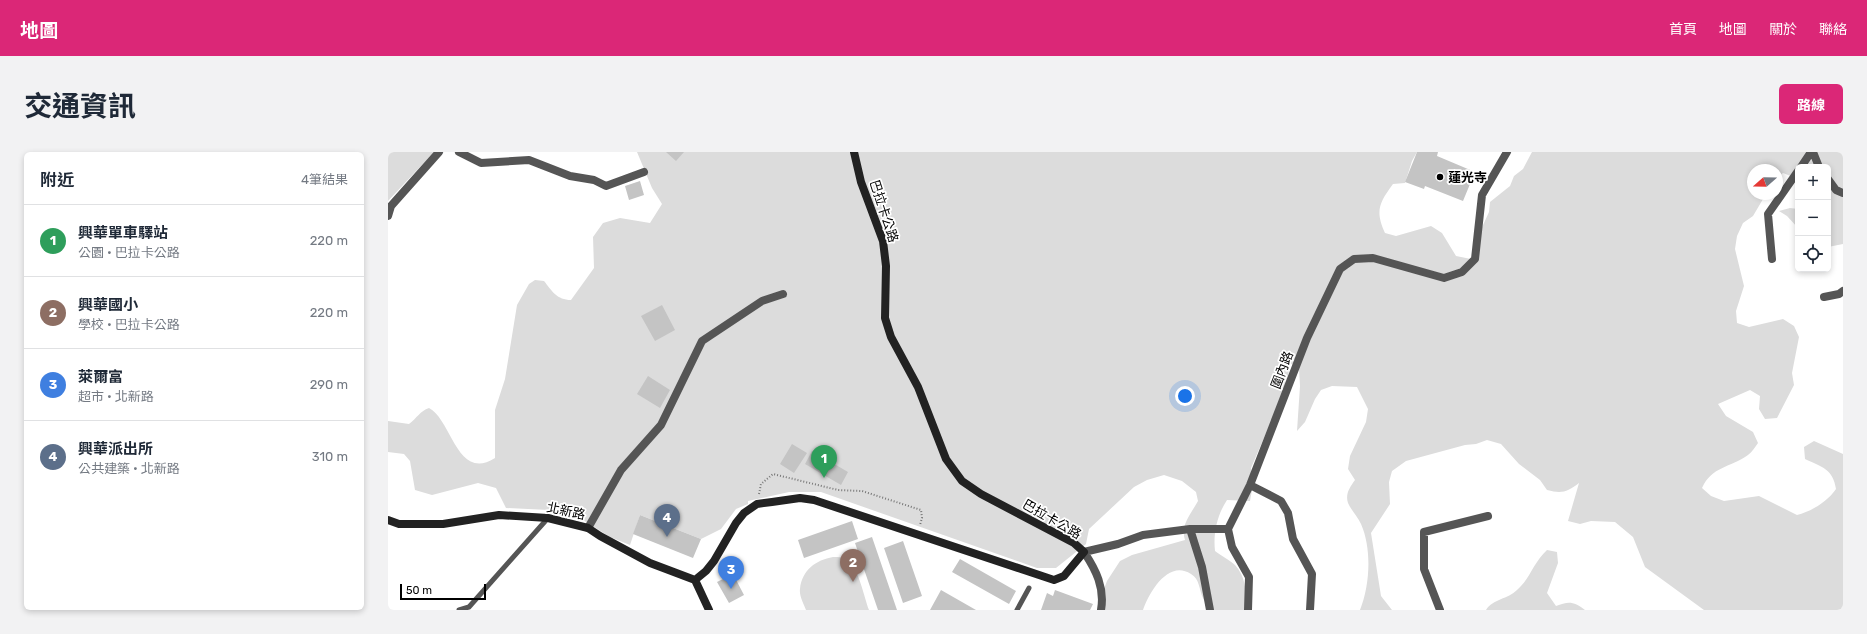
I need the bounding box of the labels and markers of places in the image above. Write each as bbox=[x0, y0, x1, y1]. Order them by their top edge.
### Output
place label: 蓮光寺 bbox=[1448, 170, 1487, 185]
marker: 蓮光寺 bbox=[1435, 172, 1445, 182]
pin: 1 bbox=[811, 445, 837, 478]
pin: 4 bbox=[654, 504, 680, 537]
pin: 2 bbox=[840, 549, 866, 582]
pin: 3 bbox=[718, 556, 744, 589]

